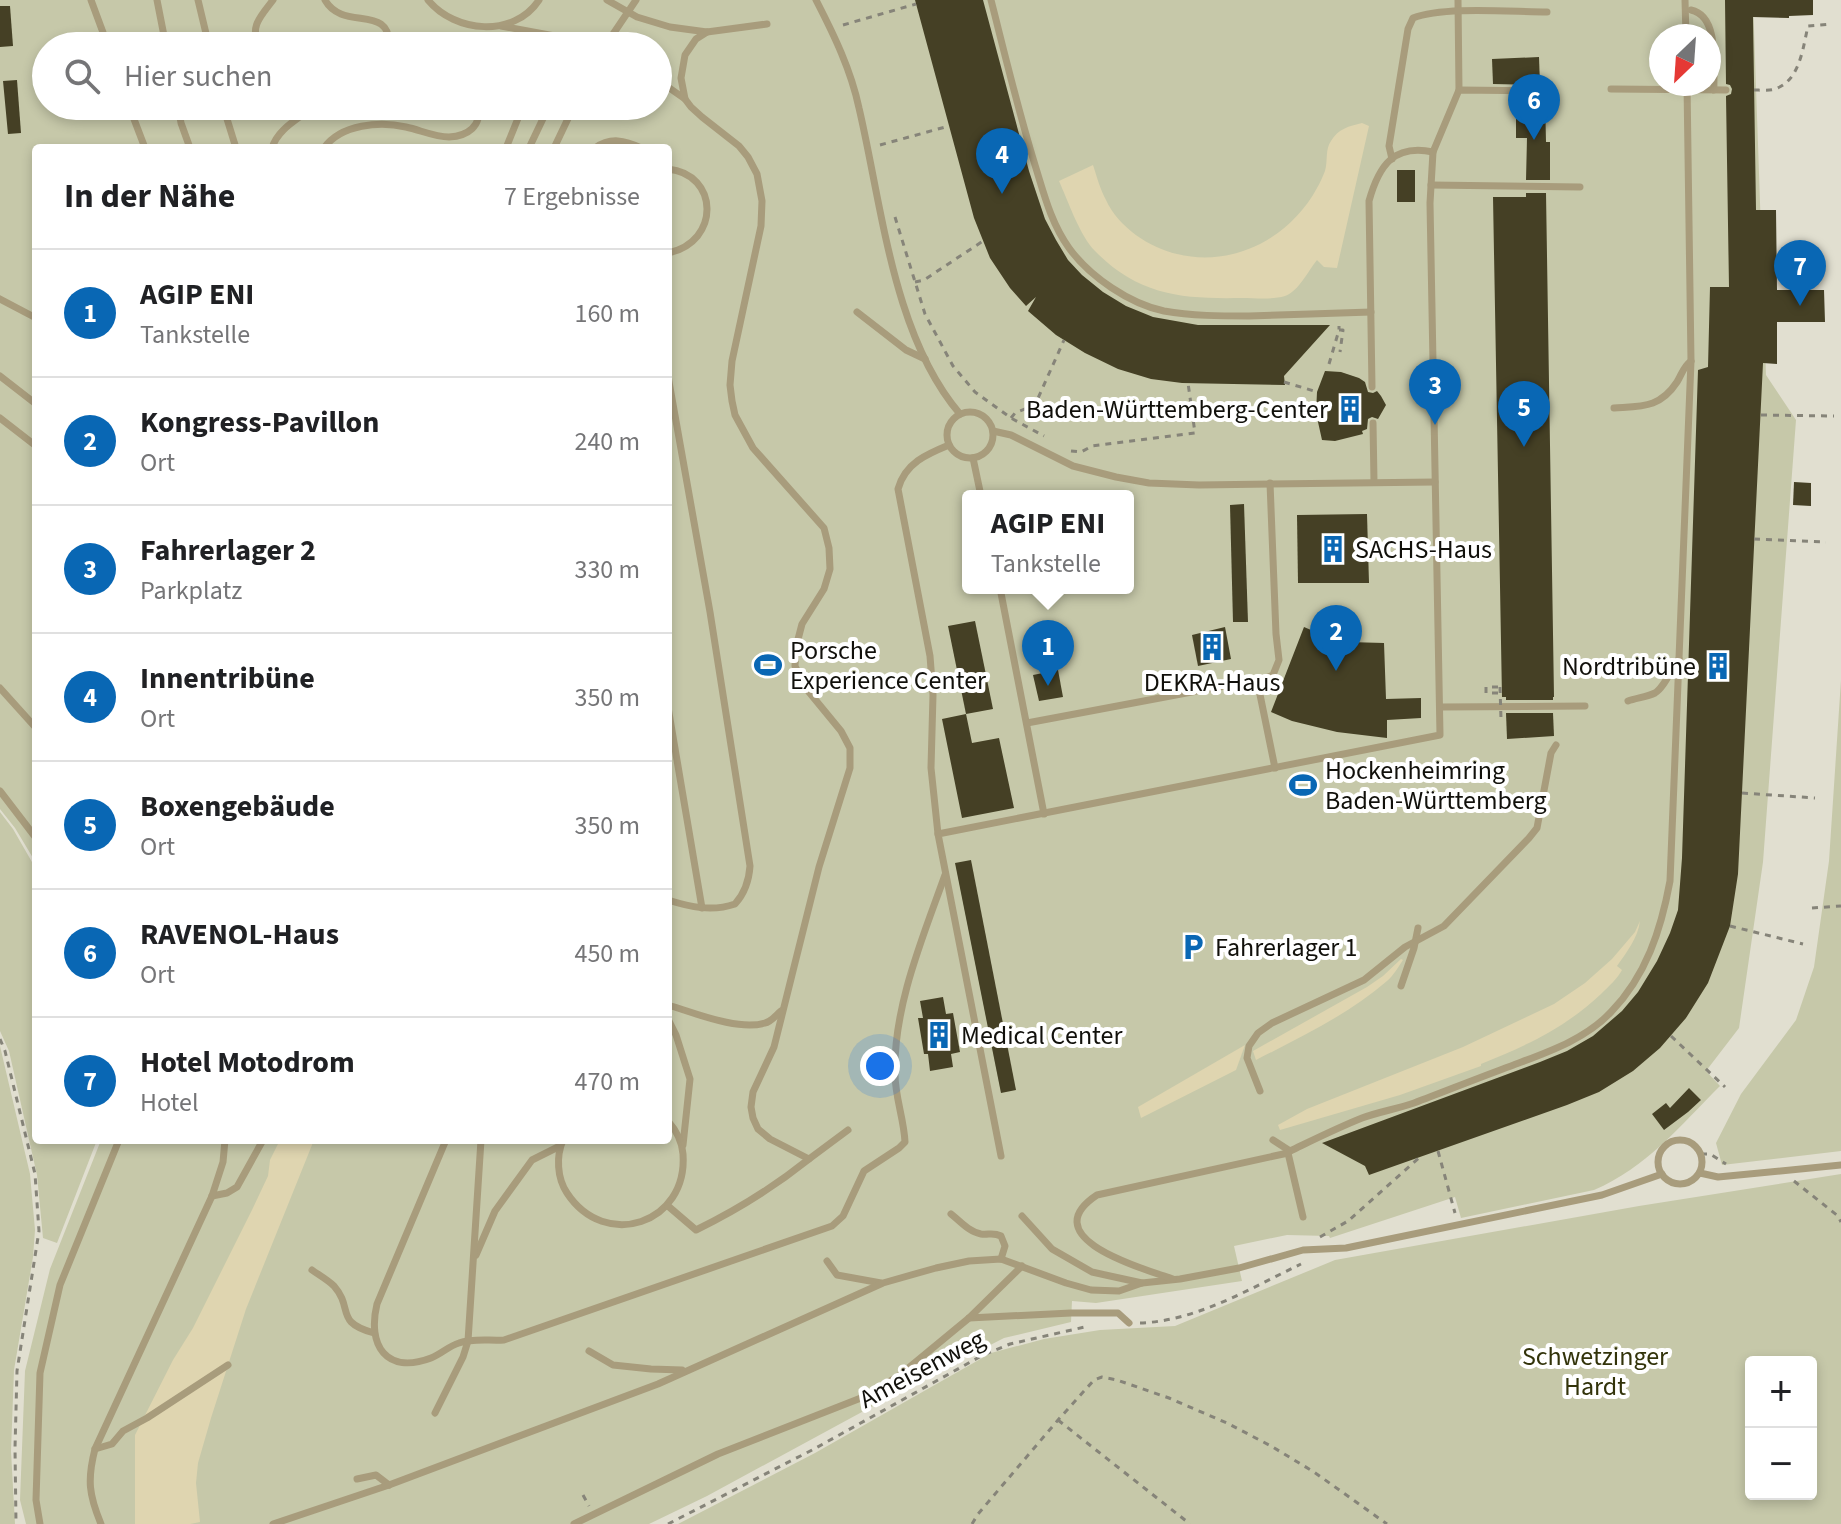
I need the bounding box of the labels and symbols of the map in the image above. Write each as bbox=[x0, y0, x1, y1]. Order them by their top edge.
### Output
north arrow bbox=[1649, 24, 1721, 96]
pin: 6 bbox=[1508, 74, 1560, 140]
pin: 4 bbox=[976, 128, 1028, 194]
pin: 7 bbox=[1774, 240, 1826, 306]
pin: 3 bbox=[1409, 359, 1461, 425]
pin: 5 bbox=[1498, 381, 1550, 447]
place label: Baden-Württemberg-Center bbox=[1026, 391, 1329, 428]
building icon: Baden-Württemberg-Center bbox=[1335, 394, 1365, 424]
place label: SACHS-Haus bbox=[1355, 531, 1492, 568]
building icon: SACHS-Haus bbox=[1318, 534, 1348, 564]
pin: 2 bbox=[1310, 605, 1362, 671]
pin: 1 bbox=[1022, 620, 1074, 686]
place label: Porsche Experience Center bbox=[790, 632, 987, 699]
building icon: DEKRA-Haus bbox=[1197, 632, 1227, 662]
place label: Nordtribüne bbox=[1562, 648, 1696, 685]
sports icon: Porsche Experience Center bbox=[753, 650, 783, 680]
building icon: Nordtribüne bbox=[1703, 651, 1733, 681]
place label: DEKRA-Haus bbox=[1144, 664, 1280, 701]
place label: Hockenheimring Baden-Württemberg bbox=[1325, 752, 1547, 819]
sports icon: Hockenheimring Baden-Württemberg bbox=[1288, 770, 1318, 800]
place label: Fahrerlager 1 bbox=[1215, 929, 1357, 966]
parking icon: Fahrerlager 1 bbox=[1178, 932, 1208, 962]
place label: Medical Center bbox=[961, 1017, 1123, 1054]
building icon: Medical Center bbox=[924, 1020, 954, 1050]
your location bbox=[860, 1046, 900, 1086]
street label: Ameisenweg bbox=[853, 1320, 991, 1418]
park label: Schwetzinger Hardt bbox=[1522, 1338, 1669, 1405]

